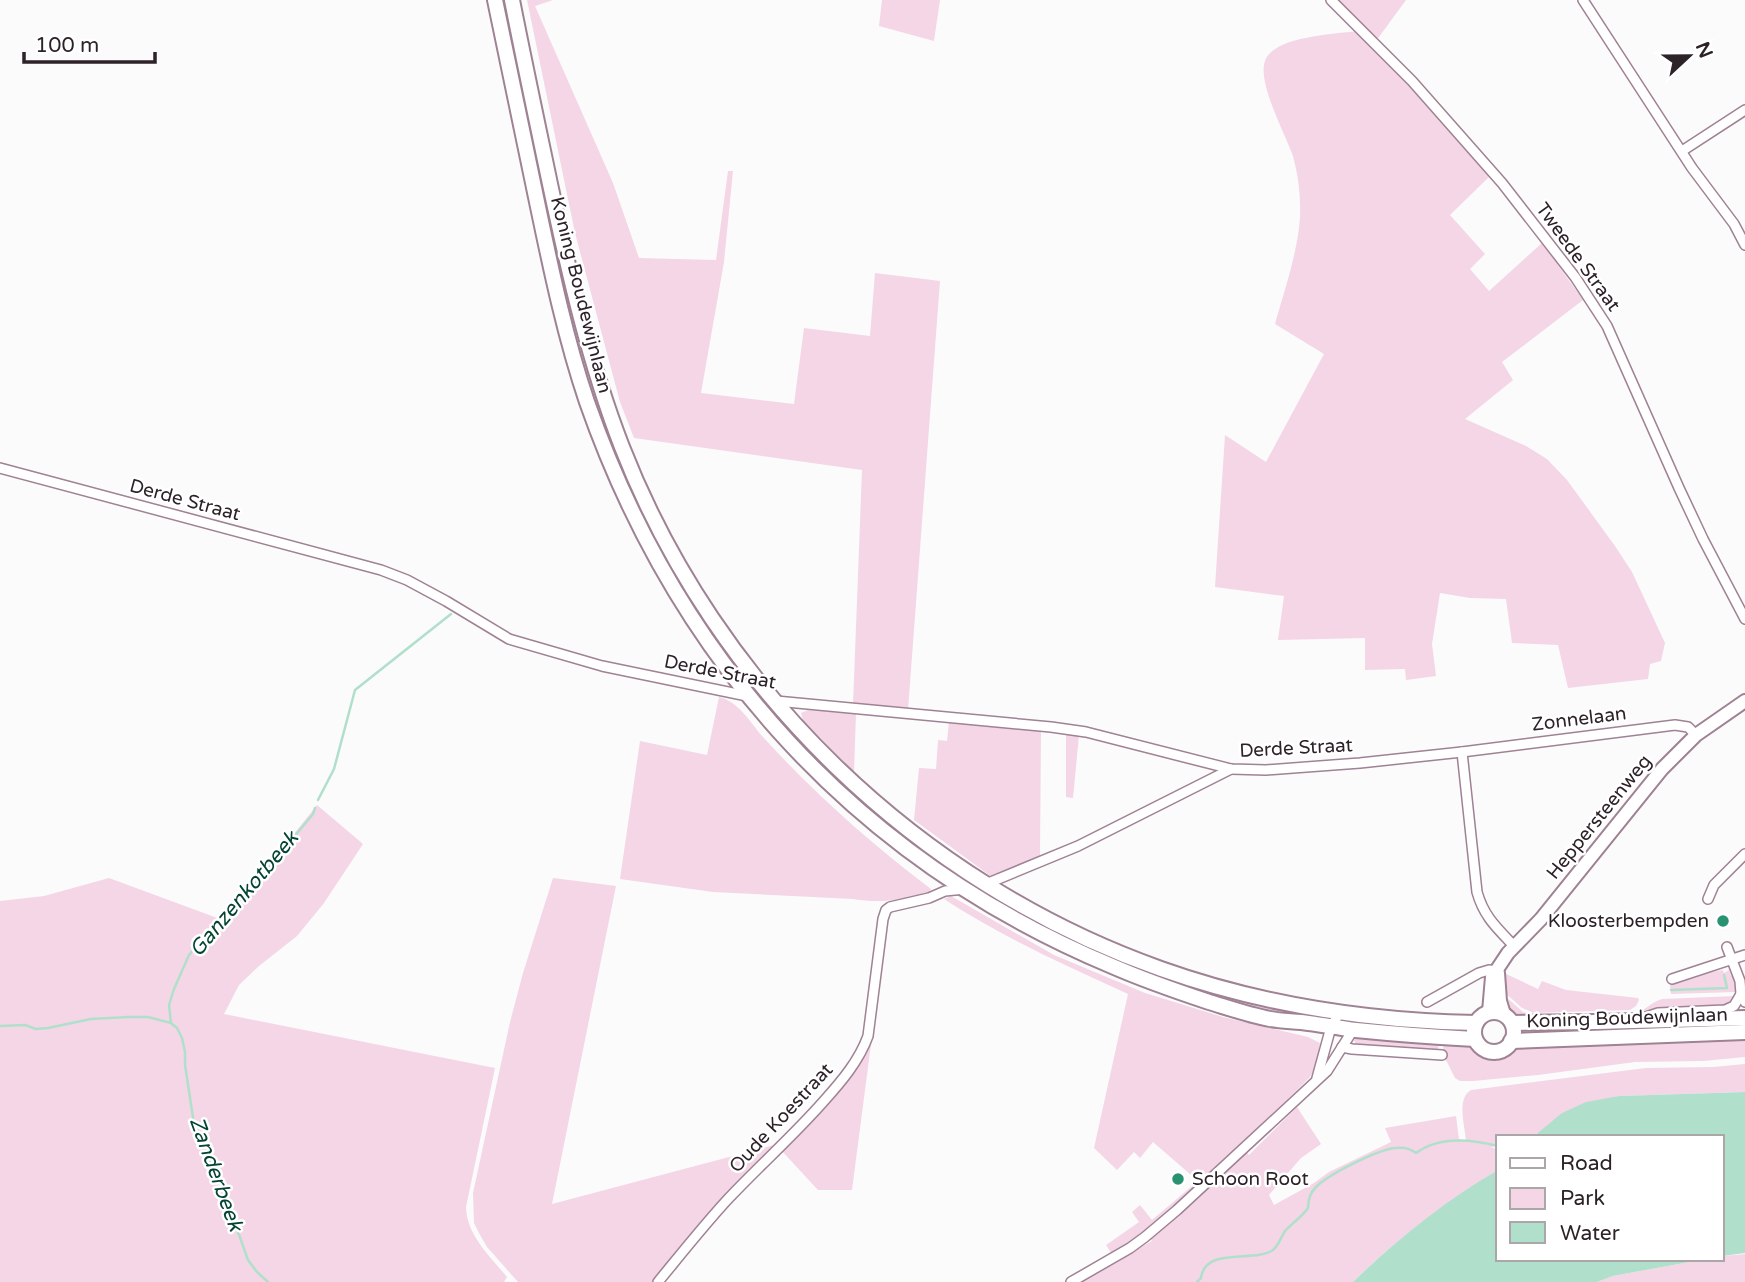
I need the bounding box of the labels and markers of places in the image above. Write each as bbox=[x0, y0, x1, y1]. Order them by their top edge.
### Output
place label: Kloosterbempden bbox=[1548, 910, 1709, 932]
marker: Kloosterbempden bbox=[1715, 913, 1731, 929]
place label: Schoon Root bbox=[1192, 1168, 1309, 1190]
marker: Schoon Root bbox=[1170, 1171, 1186, 1187]

